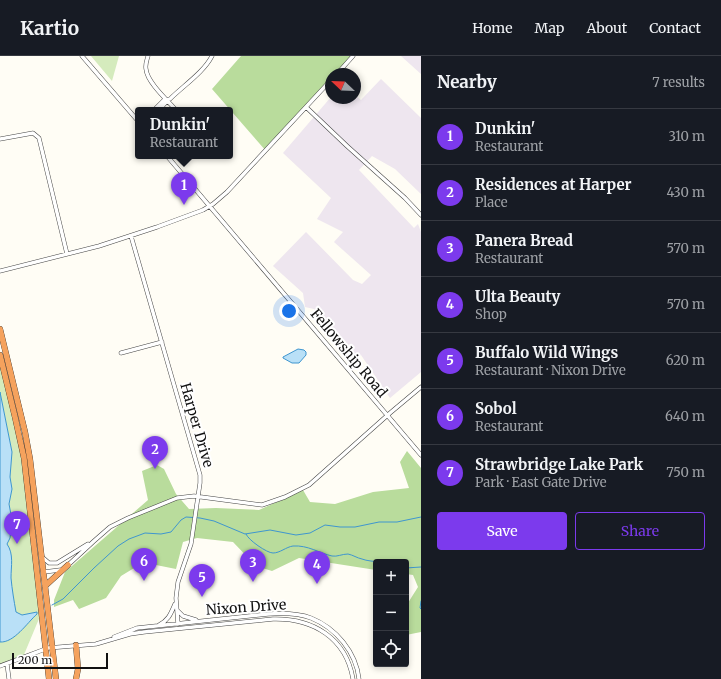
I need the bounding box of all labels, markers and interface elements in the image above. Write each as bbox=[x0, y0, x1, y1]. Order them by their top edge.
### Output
text: Kartio bbox=[20, 16, 79, 40]
text: Home bbox=[472, 19, 513, 37]
text: Map bbox=[535, 19, 564, 37]
text: About bbox=[586, 19, 627, 37]
text: Contact bbox=[649, 19, 701, 37]
north arrow bbox=[325, 68, 361, 104]
text: Nearby bbox=[437, 71, 497, 93]
text: 7 results bbox=[652, 74, 705, 91]
popup bbox=[135, 107, 233, 159]
text: Dunkin' bbox=[150, 115, 210, 134]
text: Dunkin' bbox=[475, 119, 535, 138]
text: 1 bbox=[447, 128, 453, 145]
text: 310 m bbox=[668, 128, 705, 145]
text: Restaurant bbox=[150, 134, 218, 151]
text: Restaurant bbox=[475, 138, 543, 155]
pin: 1 bbox=[171, 172, 197, 205]
text: Residences at Harper bbox=[475, 175, 631, 194]
text: 2 bbox=[446, 184, 454, 201]
text: 430 m bbox=[666, 184, 705, 201]
text: Place bbox=[475, 194, 508, 211]
text: Panera Bread bbox=[475, 231, 573, 250]
text: 3 bbox=[446, 240, 454, 257]
text: 570 m bbox=[667, 240, 705, 257]
text: Restaurant bbox=[475, 250, 543, 267]
text: Ulta Beauty bbox=[475, 287, 560, 306]
text: 4 bbox=[446, 296, 454, 313]
text: 570 m bbox=[667, 296, 705, 313]
your location bbox=[279, 301, 299, 321]
street label: Fellowship Road bbox=[307, 305, 392, 401]
text: Shop bbox=[475, 306, 507, 323]
text: Buffalo Wild Wings bbox=[475, 343, 618, 362]
text: 5 bbox=[446, 352, 454, 369]
text: 620 m bbox=[666, 352, 705, 369]
text: Restaurant · Nixon Drive bbox=[475, 362, 626, 379]
street label: Harper Drive bbox=[176, 381, 218, 469]
text: Sobol bbox=[475, 399, 517, 418]
text: 6 bbox=[446, 408, 454, 425]
text: 640 m bbox=[665, 408, 705, 425]
text: Restaurant bbox=[475, 418, 543, 435]
pin: 2 bbox=[142, 436, 168, 469]
text: Strawbridge Lake Park bbox=[475, 455, 643, 474]
text: 7 bbox=[446, 464, 454, 481]
text: 750 m bbox=[666, 464, 705, 481]
text: Park · East Gate Drive bbox=[475, 474, 607, 491]
pin: 7 bbox=[4, 511, 30, 544]
button: Save bbox=[437, 512, 567, 550]
button: Share bbox=[575, 512, 705, 550]
pin: 6 bbox=[131, 548, 157, 581]
pin: 3 bbox=[240, 549, 266, 582]
pin: 4 bbox=[304, 551, 330, 584]
map controls bbox=[373, 559, 409, 667]
button: + bbox=[373, 559, 409, 595]
pin: 5 bbox=[189, 564, 215, 597]
street label: Nixon Drive bbox=[205, 595, 287, 619]
button: − bbox=[373, 595, 409, 631]
button: locate bbox=[373, 631, 409, 667]
scale bar bbox=[12, 651, 108, 670]
text: 200 m bbox=[18, 653, 52, 667]

